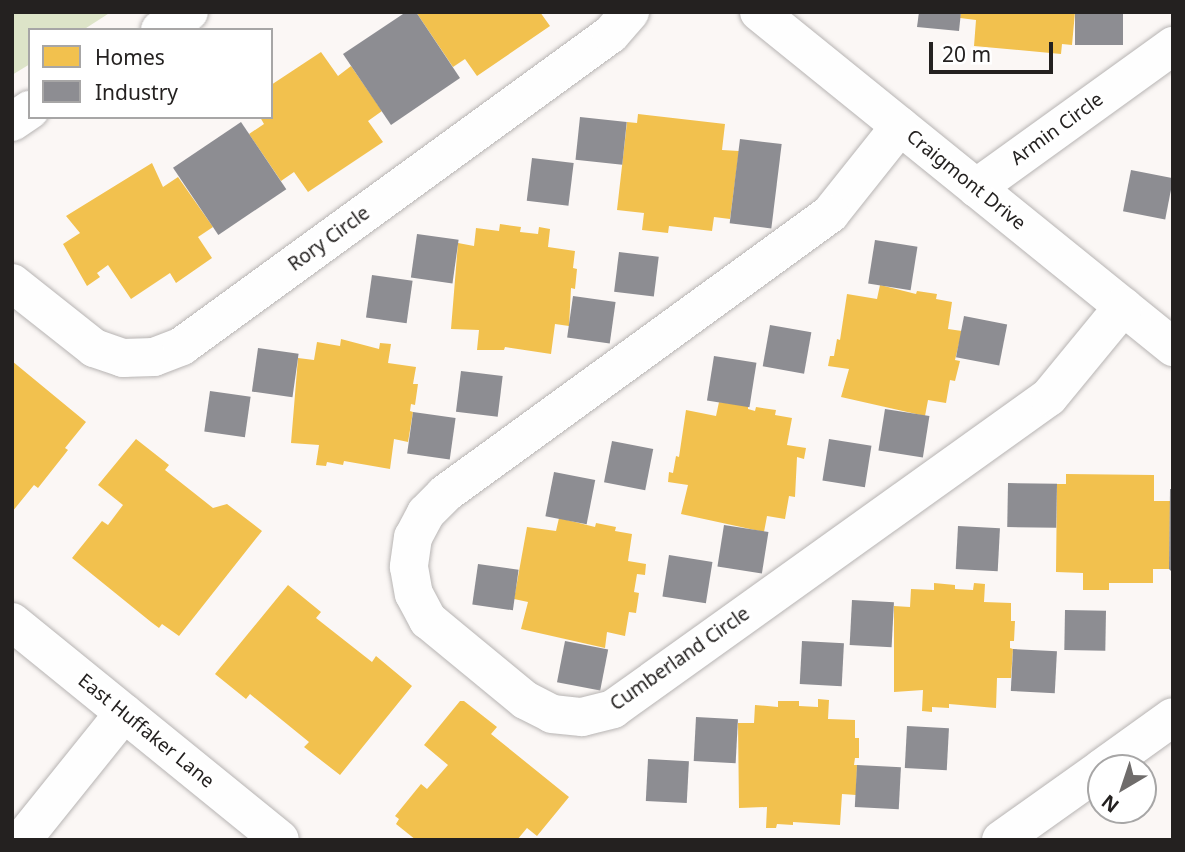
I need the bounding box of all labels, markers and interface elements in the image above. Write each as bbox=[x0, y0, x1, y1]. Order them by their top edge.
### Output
legend bbox=[28, 28, 273, 119]
scale bar bbox=[933, 28, 1057, 72]
text: 20 m bbox=[942, 40, 991, 68]
text: Homes bbox=[95, 43, 165, 71]
text: Industry bbox=[95, 78, 178, 106]
street label: Armin Circle bbox=[1006, 88, 1108, 170]
street label: Craigmont Drive bbox=[902, 125, 1030, 235]
street label: Rory Circle bbox=[284, 202, 374, 276]
street label: Cumberland Circle bbox=[606, 602, 754, 716]
street label: East Huffaker Lane bbox=[73, 669, 219, 793]
north arrow bbox=[1087, 754, 1157, 824]
text: N bbox=[1096, 789, 1124, 819]

